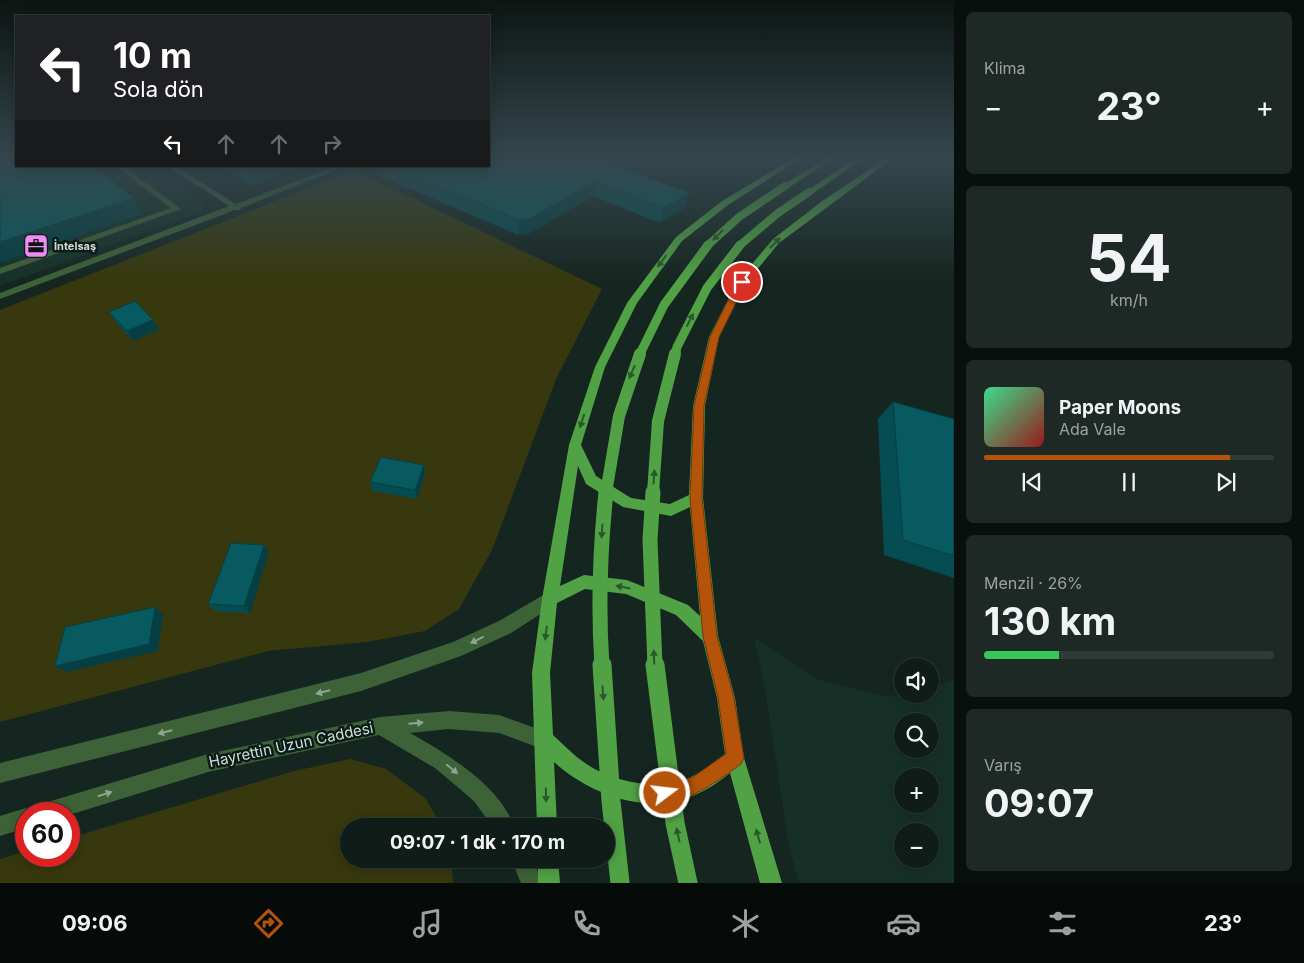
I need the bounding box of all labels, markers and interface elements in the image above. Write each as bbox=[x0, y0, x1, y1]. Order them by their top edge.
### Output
text: 10 m bbox=[113, 34, 192, 76]
icon: left bbox=[30, 35, 95, 100]
text: Klima bbox=[984, 58, 1026, 78]
text: Sola dön bbox=[113, 76, 204, 102]
text: 23° bbox=[1096, 83, 1162, 129]
text: − bbox=[984, 90, 1003, 124]
text: + bbox=[1255, 90, 1274, 124]
icon: left bbox=[159, 130, 187, 158]
icon: ahead bbox=[212, 130, 240, 158]
icon: ahead bbox=[265, 130, 293, 158]
icon: right bbox=[318, 130, 346, 158]
text: 54 bbox=[1086, 218, 1172, 297]
one-way arrow bbox=[712, 229, 724, 241]
office icon: İntelsaş bbox=[23, 233, 49, 259]
one-way arrow bbox=[769, 237, 781, 249]
place label: İntelsaş bbox=[54, 239, 96, 253]
one-way arrow bbox=[657, 254, 667, 268]
pin bbox=[721, 261, 763, 303]
icon: arrive bbox=[728, 268, 756, 296]
text: km/h bbox=[1110, 290, 1148, 310]
one-way arrow bbox=[686, 313, 694, 328]
one-way arrow bbox=[628, 365, 636, 379]
text: Paper Moons bbox=[1059, 396, 1181, 419]
one-way arrow bbox=[578, 414, 586, 429]
text: Ada Vale bbox=[1059, 419, 1126, 439]
icon: previous bbox=[1018, 468, 1046, 496]
icon: pause bbox=[1115, 468, 1143, 496]
icon: next bbox=[1212, 468, 1240, 496]
one-way arrow bbox=[651, 469, 659, 485]
one-way arrow bbox=[597, 523, 605, 539]
text: Menzil · 26% bbox=[984, 573, 1083, 593]
one-way arrow bbox=[616, 583, 631, 591]
text: 130 km bbox=[984, 598, 1116, 644]
one-way arrow bbox=[542, 625, 550, 641]
one-way arrow bbox=[469, 636, 484, 644]
one-way arrow bbox=[650, 649, 658, 665]
map controls bbox=[894, 658, 939, 868]
button: sound bbox=[894, 658, 939, 703]
one-way arrow bbox=[599, 686, 607, 702]
one-way arrow bbox=[315, 688, 330, 696]
button: search bbox=[894, 713, 939, 758]
street label: Hayrettin Uzun Caddesi bbox=[207, 718, 375, 771]
one-way arrow bbox=[408, 719, 424, 727]
one-way arrow bbox=[158, 728, 173, 736]
text: Varış bbox=[984, 755, 1022, 775]
one-way arrow bbox=[445, 764, 458, 775]
position arrow bbox=[638, 766, 690, 818]
button: + bbox=[894, 768, 939, 813]
text: 09:07 bbox=[984, 780, 1094, 826]
one-way arrow bbox=[543, 787, 551, 803]
one-way arrow bbox=[97, 790, 112, 798]
speed limit sign: 60 bbox=[15, 802, 80, 867]
button: − bbox=[894, 823, 939, 868]
one-way arrow bbox=[673, 827, 681, 843]
one-way arrow bbox=[753, 829, 761, 844]
text: 09:07 · 1 dk · 170 m bbox=[390, 831, 565, 854]
icon: directions bbox=[251, 906, 286, 941]
icon: music bbox=[410, 906, 445, 941]
icon: phone bbox=[569, 906, 604, 941]
icon: climate bbox=[728, 906, 763, 941]
icon: car bbox=[886, 906, 921, 941]
icon: filters bbox=[1045, 906, 1080, 941]
text: 09:06 bbox=[62, 910, 127, 936]
text: 23° bbox=[1204, 910, 1242, 936]

